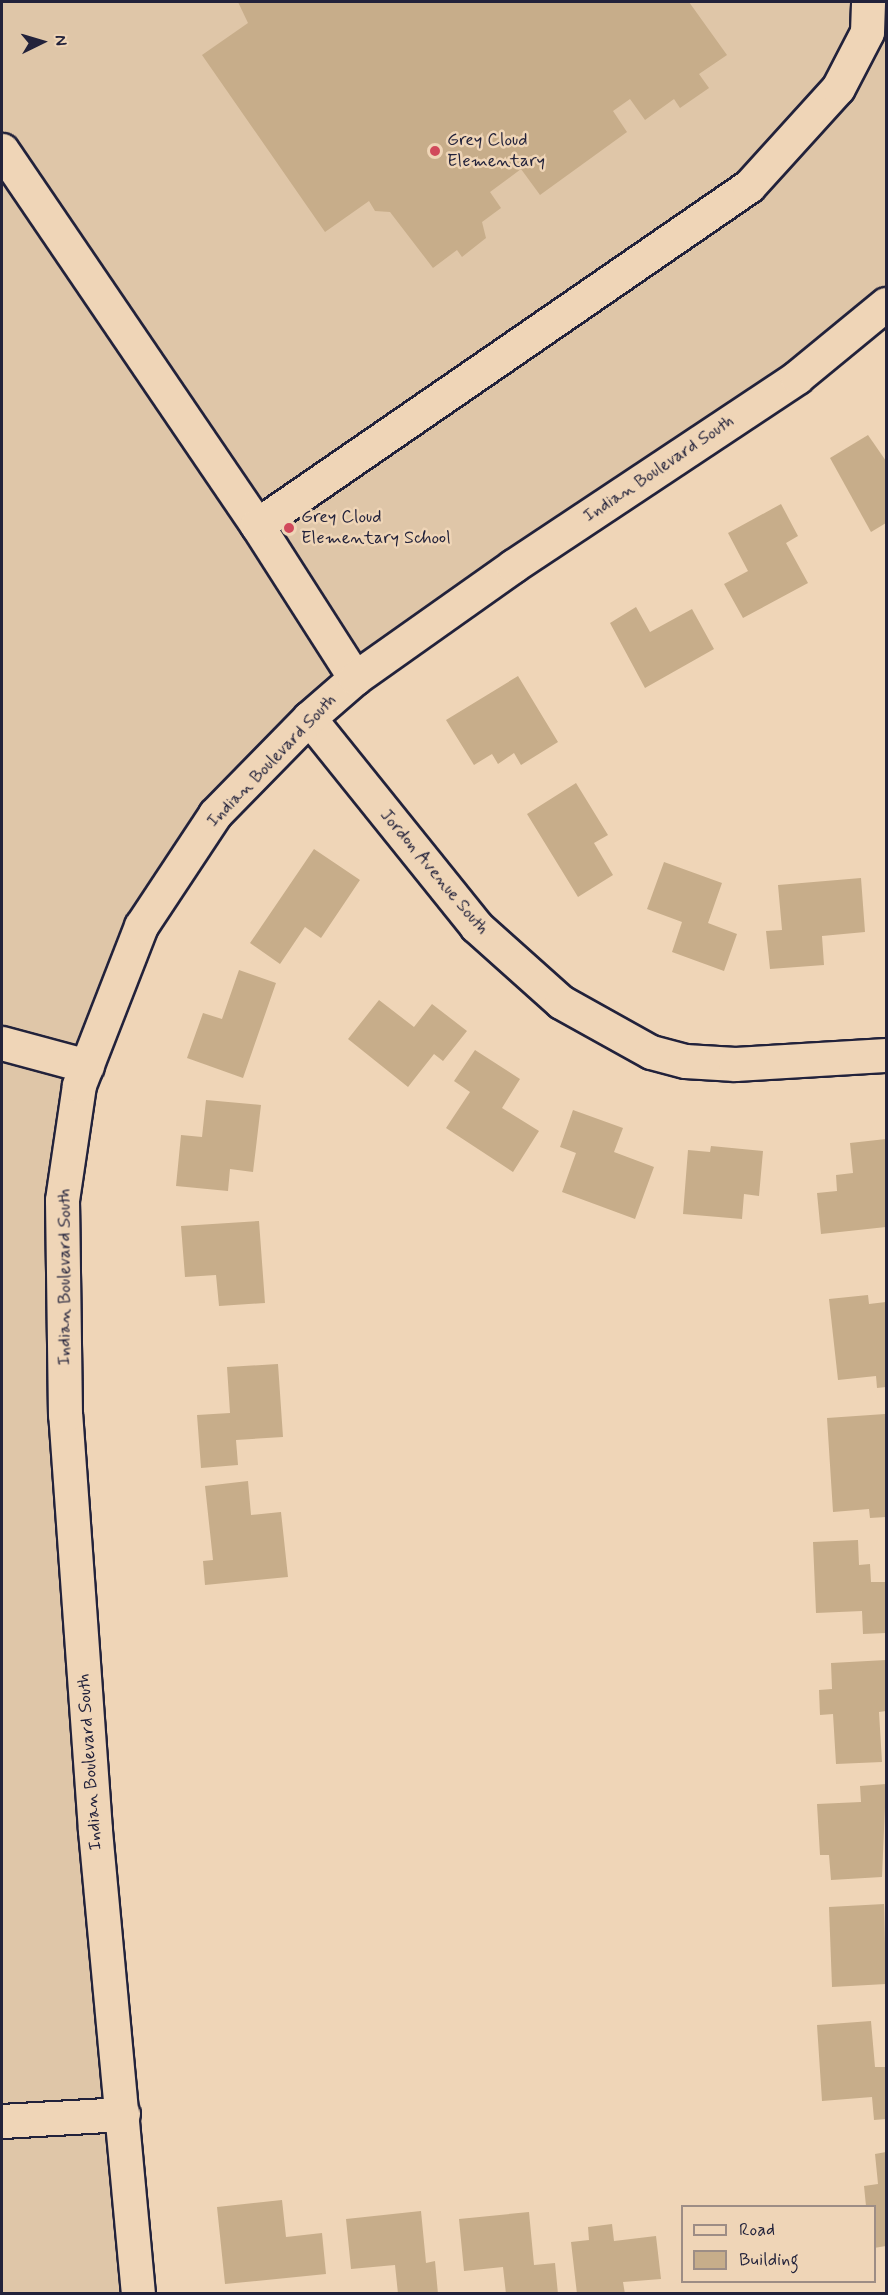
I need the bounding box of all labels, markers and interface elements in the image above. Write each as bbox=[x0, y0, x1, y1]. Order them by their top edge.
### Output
north arrow bbox=[12, 12, 72, 72]
text: N bbox=[50, 34, 71, 47]
place label: Grey Cloud Elementary bbox=[447, 130, 545, 172]
marker: Grey Cloud Elementary bbox=[428, 144, 442, 158]
street label: Indian Boulevard South bbox=[580, 411, 738, 527]
place label: Grey Cloud Elementary School bbox=[301, 507, 451, 550]
marker: Grey Cloud Elementary School bbox=[282, 521, 296, 535]
street label: Indian Boulevard South bbox=[203, 690, 341, 832]
street label: Jordon Avenue South bbox=[376, 806, 492, 938]
street label: Indian Boulevard South bbox=[54, 1189, 76, 1365]
street label: Indian Boulevard South bbox=[73, 1673, 107, 1851]
legend bbox=[681, 2205, 876, 2283]
text: Road bbox=[739, 2218, 775, 2242]
text: Building bbox=[739, 2248, 799, 2272]

